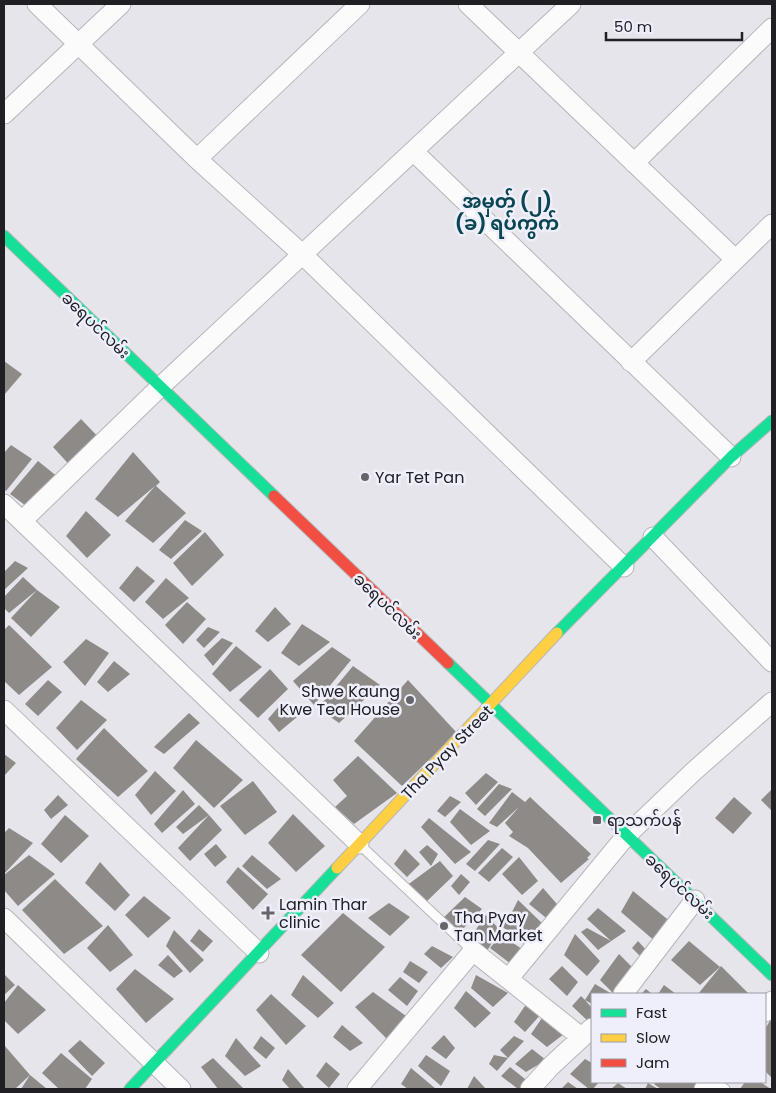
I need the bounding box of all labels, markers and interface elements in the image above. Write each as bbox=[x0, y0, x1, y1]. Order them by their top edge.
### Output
scale bar bbox=[606, 10, 742, 42]
text: 50 m bbox=[614, 16, 652, 37]
district label: အမှတ် (၂) (ခ) ရပ်ကွက် bbox=[455, 188, 559, 239]
street label: ခရေပင်လမ်း bbox=[55, 287, 135, 365]
place label: Yar Tet Pan bbox=[375, 466, 464, 489]
marker: Yar Tet Pan bbox=[359, 471, 371, 483]
street label: ခရေပင်လမ်း bbox=[347, 568, 427, 646]
place label: Shwe Kaung Kwe Tea House bbox=[280, 680, 400, 721]
marker: Shwe Kaung Kwe Tea House bbox=[404, 694, 416, 706]
street label: Tha Pyay Street bbox=[396, 700, 499, 805]
place label: ရာသက်ပန် bbox=[607, 809, 681, 834]
marker: ရာသက်ပန် bbox=[591, 814, 603, 826]
street label: ခရေပင်လမ်း bbox=[639, 848, 719, 926]
place label: Lamin Thar clinic bbox=[279, 893, 367, 934]
marker: Lamin Thar clinic bbox=[261, 906, 275, 920]
place label: Tha Pyay Tan Market bbox=[454, 906, 543, 947]
marker: Tha Pyay Tan Market bbox=[438, 920, 450, 932]
legend bbox=[591, 993, 766, 1083]
text: Fast bbox=[636, 1002, 667, 1023]
text: Slow bbox=[636, 1027, 671, 1048]
text: Jam bbox=[636, 1052, 670, 1073]

